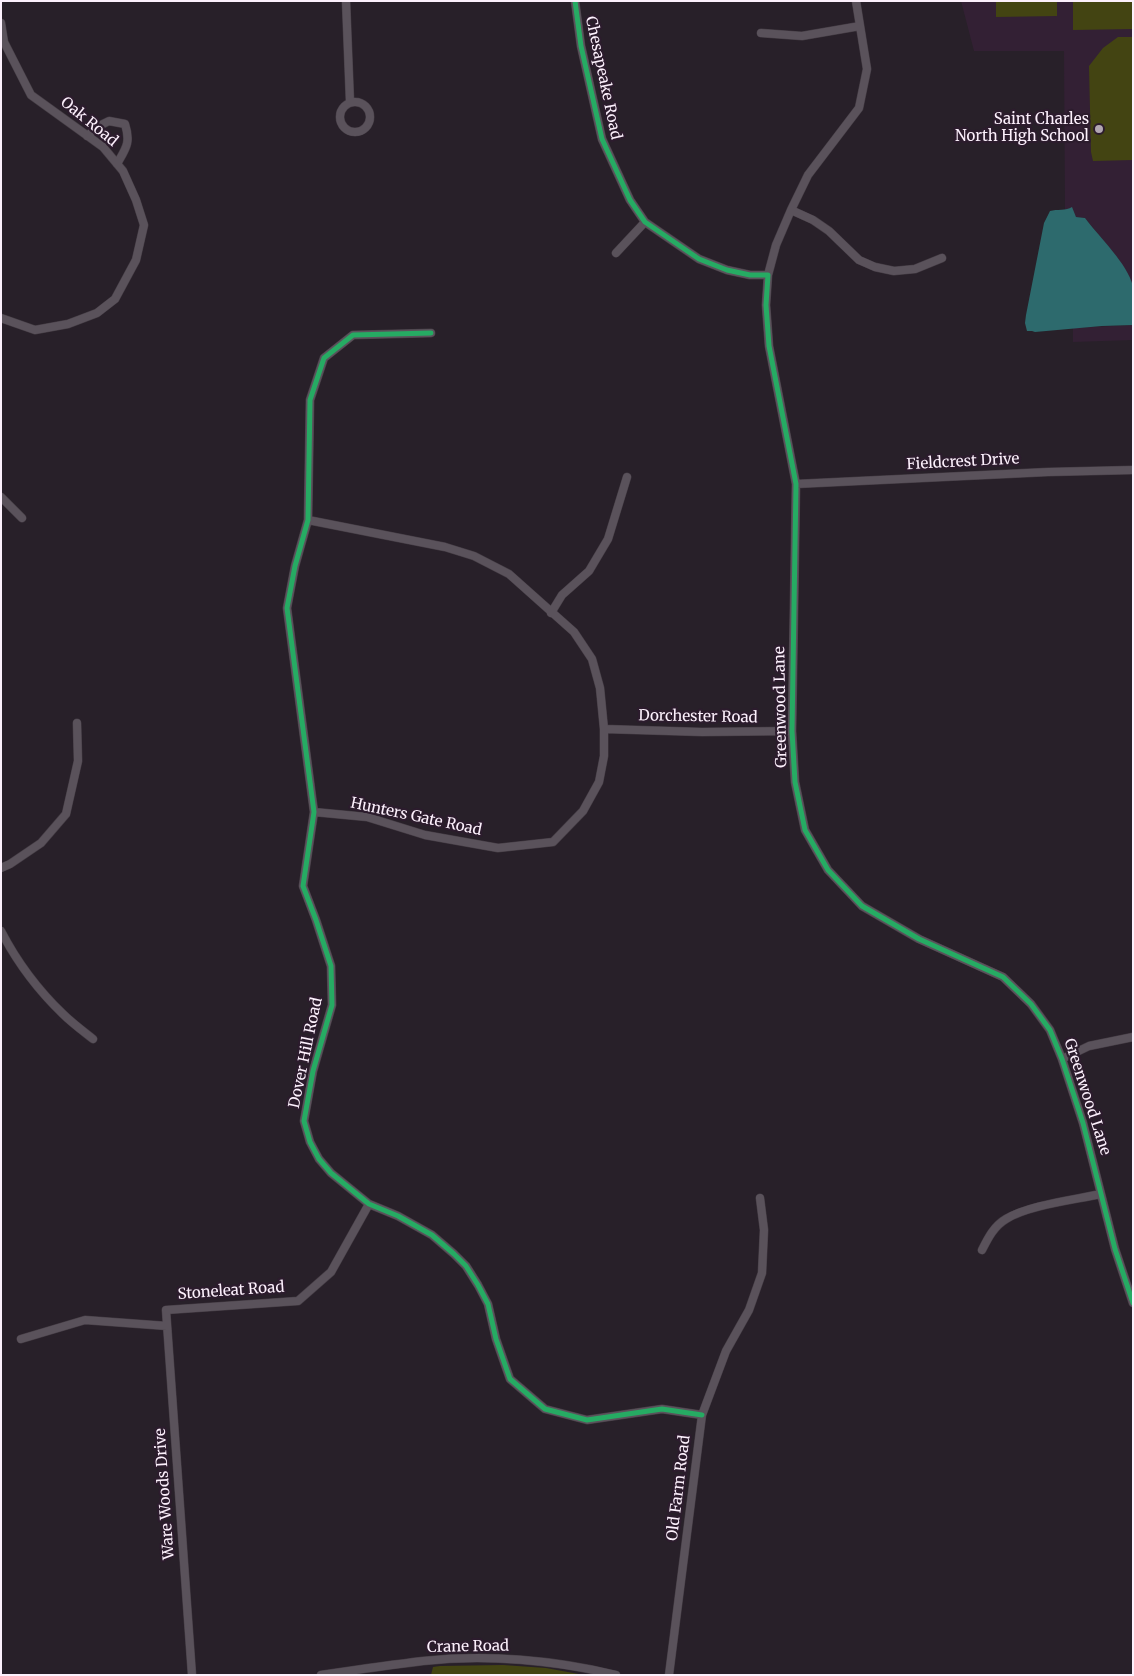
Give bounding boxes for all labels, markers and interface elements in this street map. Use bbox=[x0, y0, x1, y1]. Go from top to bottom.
street label: Chesapeake Road bbox=[581, 15, 625, 141]
street label: Oak Road bbox=[57, 93, 121, 151]
place label: Saint Charles North High School bbox=[955, 111, 1089, 146]
marker: Saint Charles North High School bbox=[1093, 123, 1105, 135]
street label: Fieldcrest Drive bbox=[906, 450, 1020, 474]
street label: Greenwood Lane bbox=[771, 646, 791, 768]
street label: Dorchester Road bbox=[638, 707, 758, 727]
street label: Hunters Gate Road bbox=[349, 794, 483, 840]
street label: Dover Hill Road bbox=[285, 996, 327, 1110]
street label: Greenwood Lane bbox=[1060, 1036, 1114, 1158]
street label: Stoneleat Road bbox=[177, 1278, 285, 1304]
street label: Ware Woods Drive bbox=[151, 1428, 179, 1560]
street label: Old Farm Road bbox=[664, 1434, 694, 1542]
street label: Crane Road bbox=[427, 1637, 509, 1657]

